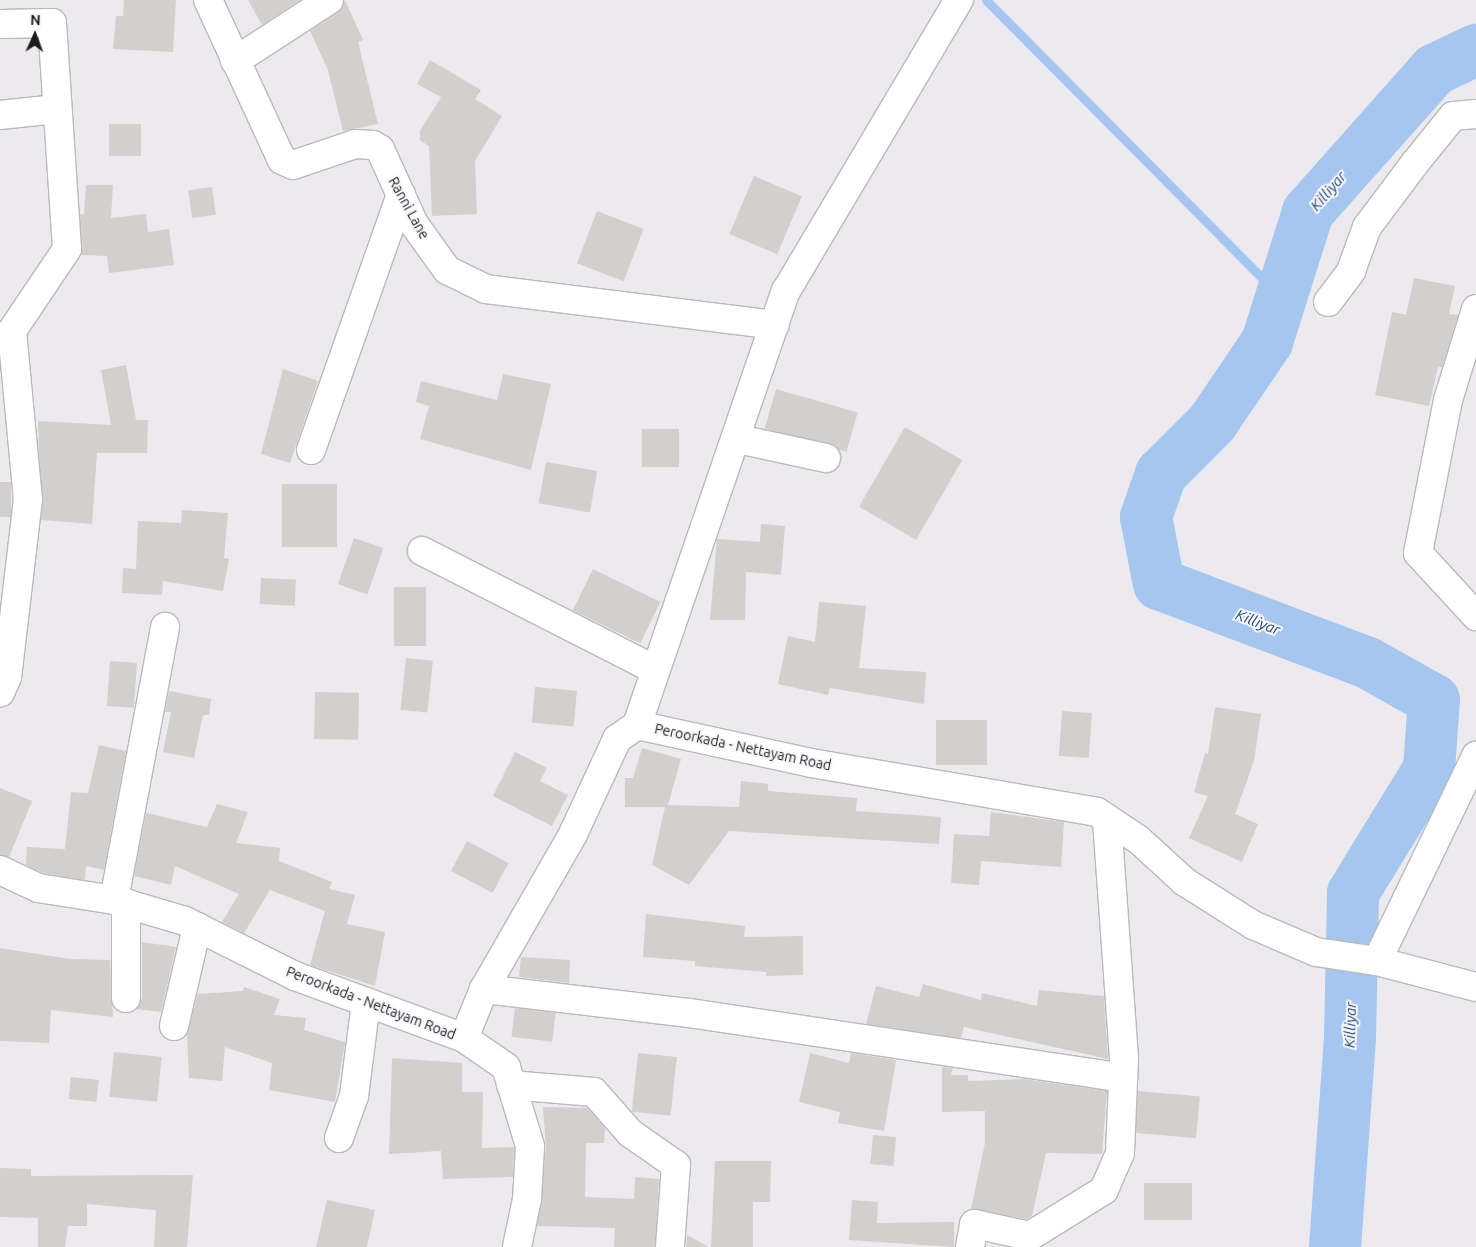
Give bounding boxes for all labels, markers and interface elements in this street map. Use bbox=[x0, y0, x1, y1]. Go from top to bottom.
north arrow bbox=[10, 10, 60, 60]
text: N bbox=[30, 12, 41, 28]
water label: Killiyar bbox=[1306, 168, 1350, 214]
street label: Ranni Lane bbox=[385, 174, 433, 242]
water label: Killiyar bbox=[1233, 605, 1283, 639]
street label: Peroorkada - Nettayam Road bbox=[653, 720, 833, 774]
street label: Peroorkada - Nettayam Road bbox=[284, 963, 458, 1043]
water label: Killiyar bbox=[1340, 1002, 1360, 1048]

